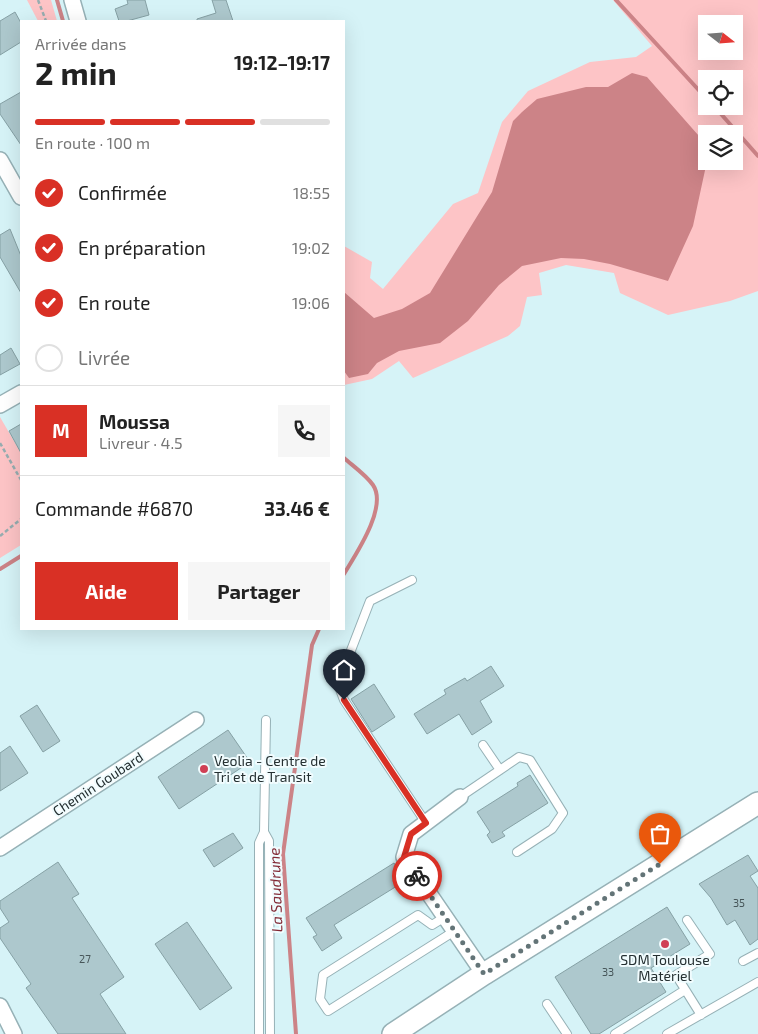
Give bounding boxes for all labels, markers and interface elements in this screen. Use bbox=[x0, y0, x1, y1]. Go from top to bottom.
north arrow bbox=[698, 15, 742, 60]
map controls bbox=[698, 15, 743, 170]
text: Arrivée dans bbox=[35, 34, 126, 53]
text: 19:12–19:17 bbox=[234, 51, 330, 74]
text: 2 min bbox=[35, 53, 117, 91]
button: locate bbox=[698, 70, 743, 115]
button: layers bbox=[698, 125, 743, 170]
text: En route · 100 m bbox=[35, 133, 150, 152]
icon: check bbox=[35, 179, 63, 207]
text: Confirmée bbox=[78, 181, 167, 204]
text: 18:55 bbox=[293, 183, 330, 202]
icon: check bbox=[35, 234, 63, 262]
text: En préparation bbox=[78, 236, 206, 259]
text: 19:02 bbox=[292, 238, 330, 257]
icon: check bbox=[35, 289, 63, 317]
text: En route bbox=[78, 291, 150, 314]
text: 19:06 bbox=[292, 293, 330, 312]
text: Livrée bbox=[78, 346, 130, 369]
button: phone bbox=[278, 405, 330, 457]
text: Moussa bbox=[99, 410, 170, 433]
text: M bbox=[52, 419, 70, 442]
text: Livreur · 4.5 bbox=[99, 433, 183, 452]
text: Commande #6870 bbox=[35, 497, 193, 520]
text: 33.46 € bbox=[264, 497, 330, 520]
button: Aide bbox=[35, 562, 178, 620]
button: Partager bbox=[188, 562, 330, 620]
pin bbox=[323, 649, 365, 700]
icon: home bbox=[330, 656, 358, 684]
street label: Chemin Goubard bbox=[49, 748, 146, 819]
place label: Veolia - Centre de Tri et de Transit bbox=[214, 752, 326, 785]
marker: Veolia - Centre de Tri et de Transit bbox=[198, 763, 210, 775]
pin bbox=[639, 813, 681, 864]
icon: bag bbox=[646, 820, 674, 848]
water label: La Saudrune bbox=[265, 847, 285, 933]
courier bbox=[392, 851, 442, 901]
icon: bike bbox=[403, 862, 431, 890]
house number: 35 bbox=[733, 896, 745, 909]
marker: SDM Toulouse Matériel bbox=[659, 938, 671, 950]
place label: SDM Toulouse Matériel bbox=[620, 951, 710, 984]
house number: 27 bbox=[79, 952, 91, 965]
house number: 33 bbox=[602, 965, 614, 978]

